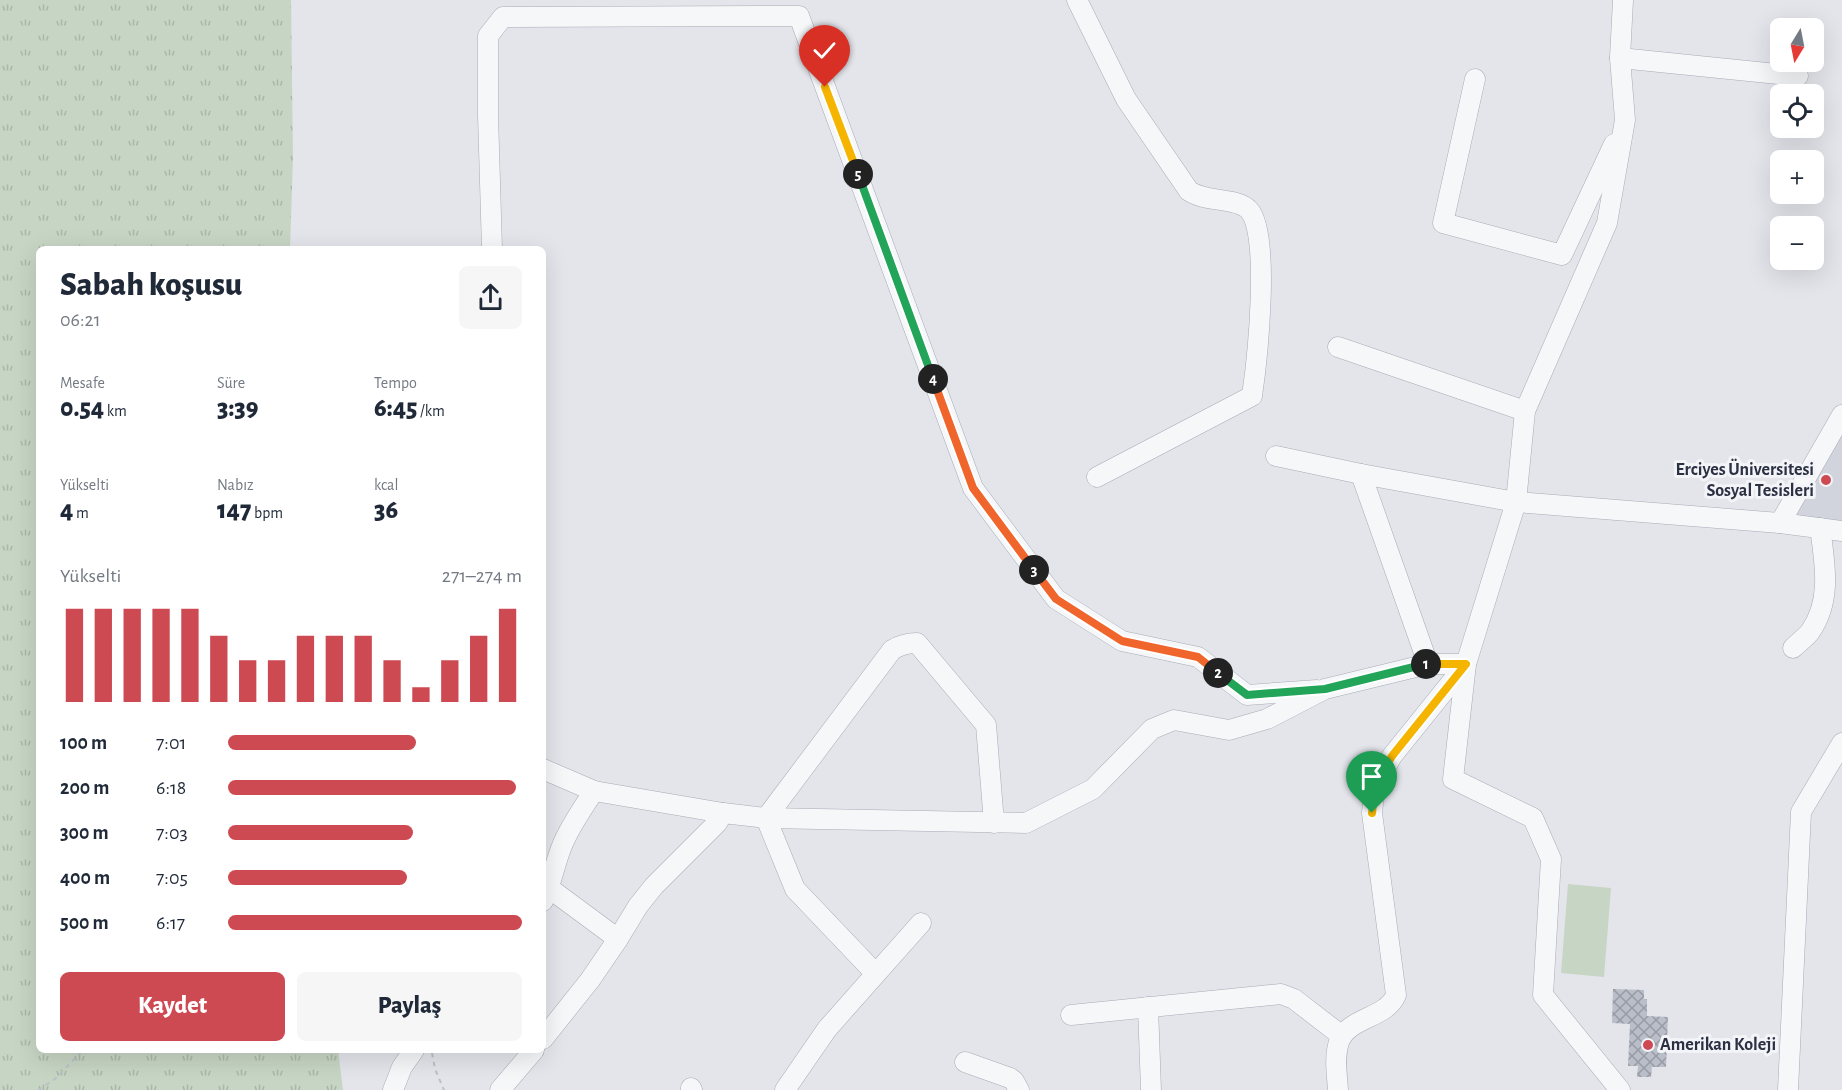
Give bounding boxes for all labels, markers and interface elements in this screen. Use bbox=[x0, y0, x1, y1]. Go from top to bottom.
north arrow bbox=[1770, 18, 1824, 72]
map controls bbox=[1770, 18, 1824, 270]
pin bbox=[799, 25, 850, 87]
icon: check bbox=[808, 34, 841, 67]
button: locate bbox=[1770, 84, 1824, 138]
button: + bbox=[1770, 150, 1824, 204]
pin: 5 bbox=[843, 159, 873, 189]
text: 5 bbox=[855, 166, 861, 182]
button: − bbox=[1770, 216, 1824, 270]
button: share bbox=[459, 266, 522, 329]
text: Sabah koşusu bbox=[60, 269, 242, 302]
text: 06:21 bbox=[60, 310, 101, 330]
pin: 4 bbox=[918, 364, 948, 394]
text: 4 bbox=[929, 371, 937, 387]
text: Mesafe bbox=[60, 375, 105, 391]
text: Süre bbox=[217, 375, 245, 391]
text: Tempo bbox=[374, 375, 417, 391]
text: 0.54 bbox=[60, 395, 104, 421]
text: 3:39 bbox=[217, 395, 259, 421]
text: 6:45 bbox=[374, 395, 417, 421]
text: km bbox=[104, 403, 127, 419]
text: /km bbox=[417, 403, 445, 419]
place label: Erciyes Üniversitesi Sosyal Tesisleri bbox=[1676, 458, 1814, 500]
marker: Erciyes Üniversitesi Sosyal Tesisleri bbox=[1819, 473, 1833, 487]
text: Yükselti bbox=[60, 477, 109, 493]
text: Nabız bbox=[217, 477, 254, 493]
text: kcal bbox=[374, 477, 398, 493]
text: 4 bbox=[60, 497, 73, 523]
text: 147 bbox=[217, 497, 251, 523]
text: 36 bbox=[374, 497, 398, 523]
text: m bbox=[73, 505, 89, 521]
text: bpm bbox=[251, 505, 283, 521]
pin: 3 bbox=[1019, 555, 1049, 585]
text: 3 bbox=[1031, 562, 1037, 578]
text: Yükselti bbox=[60, 566, 121, 586]
text: 271–274 m bbox=[442, 566, 522, 586]
pin: 1 bbox=[1411, 649, 1441, 679]
text: 1 bbox=[1423, 656, 1429, 672]
pin: 2 bbox=[1203, 658, 1233, 688]
text: 2 bbox=[1214, 665, 1222, 681]
text: 100 m bbox=[60, 733, 107, 753]
text: 7:01 bbox=[156, 733, 186, 753]
pin bbox=[1346, 751, 1397, 813]
icon: arrive bbox=[1355, 760, 1388, 793]
text: 200 m bbox=[60, 778, 109, 798]
text: 6:18 bbox=[156, 778, 186, 798]
text: 300 m bbox=[60, 823, 109, 843]
text: 7:03 bbox=[156, 823, 188, 843]
text: 400 m bbox=[60, 868, 110, 888]
text: 7:05 bbox=[156, 868, 188, 888]
text: 500 m bbox=[60, 913, 109, 933]
text: 6:17 bbox=[156, 913, 185, 933]
button: Kaydet bbox=[60, 972, 285, 1041]
button: Paylaş bbox=[297, 972, 522, 1041]
place label: Amerikan Koleji bbox=[1660, 1036, 1776, 1054]
marker: Amerikan Koleji bbox=[1641, 1038, 1655, 1052]

